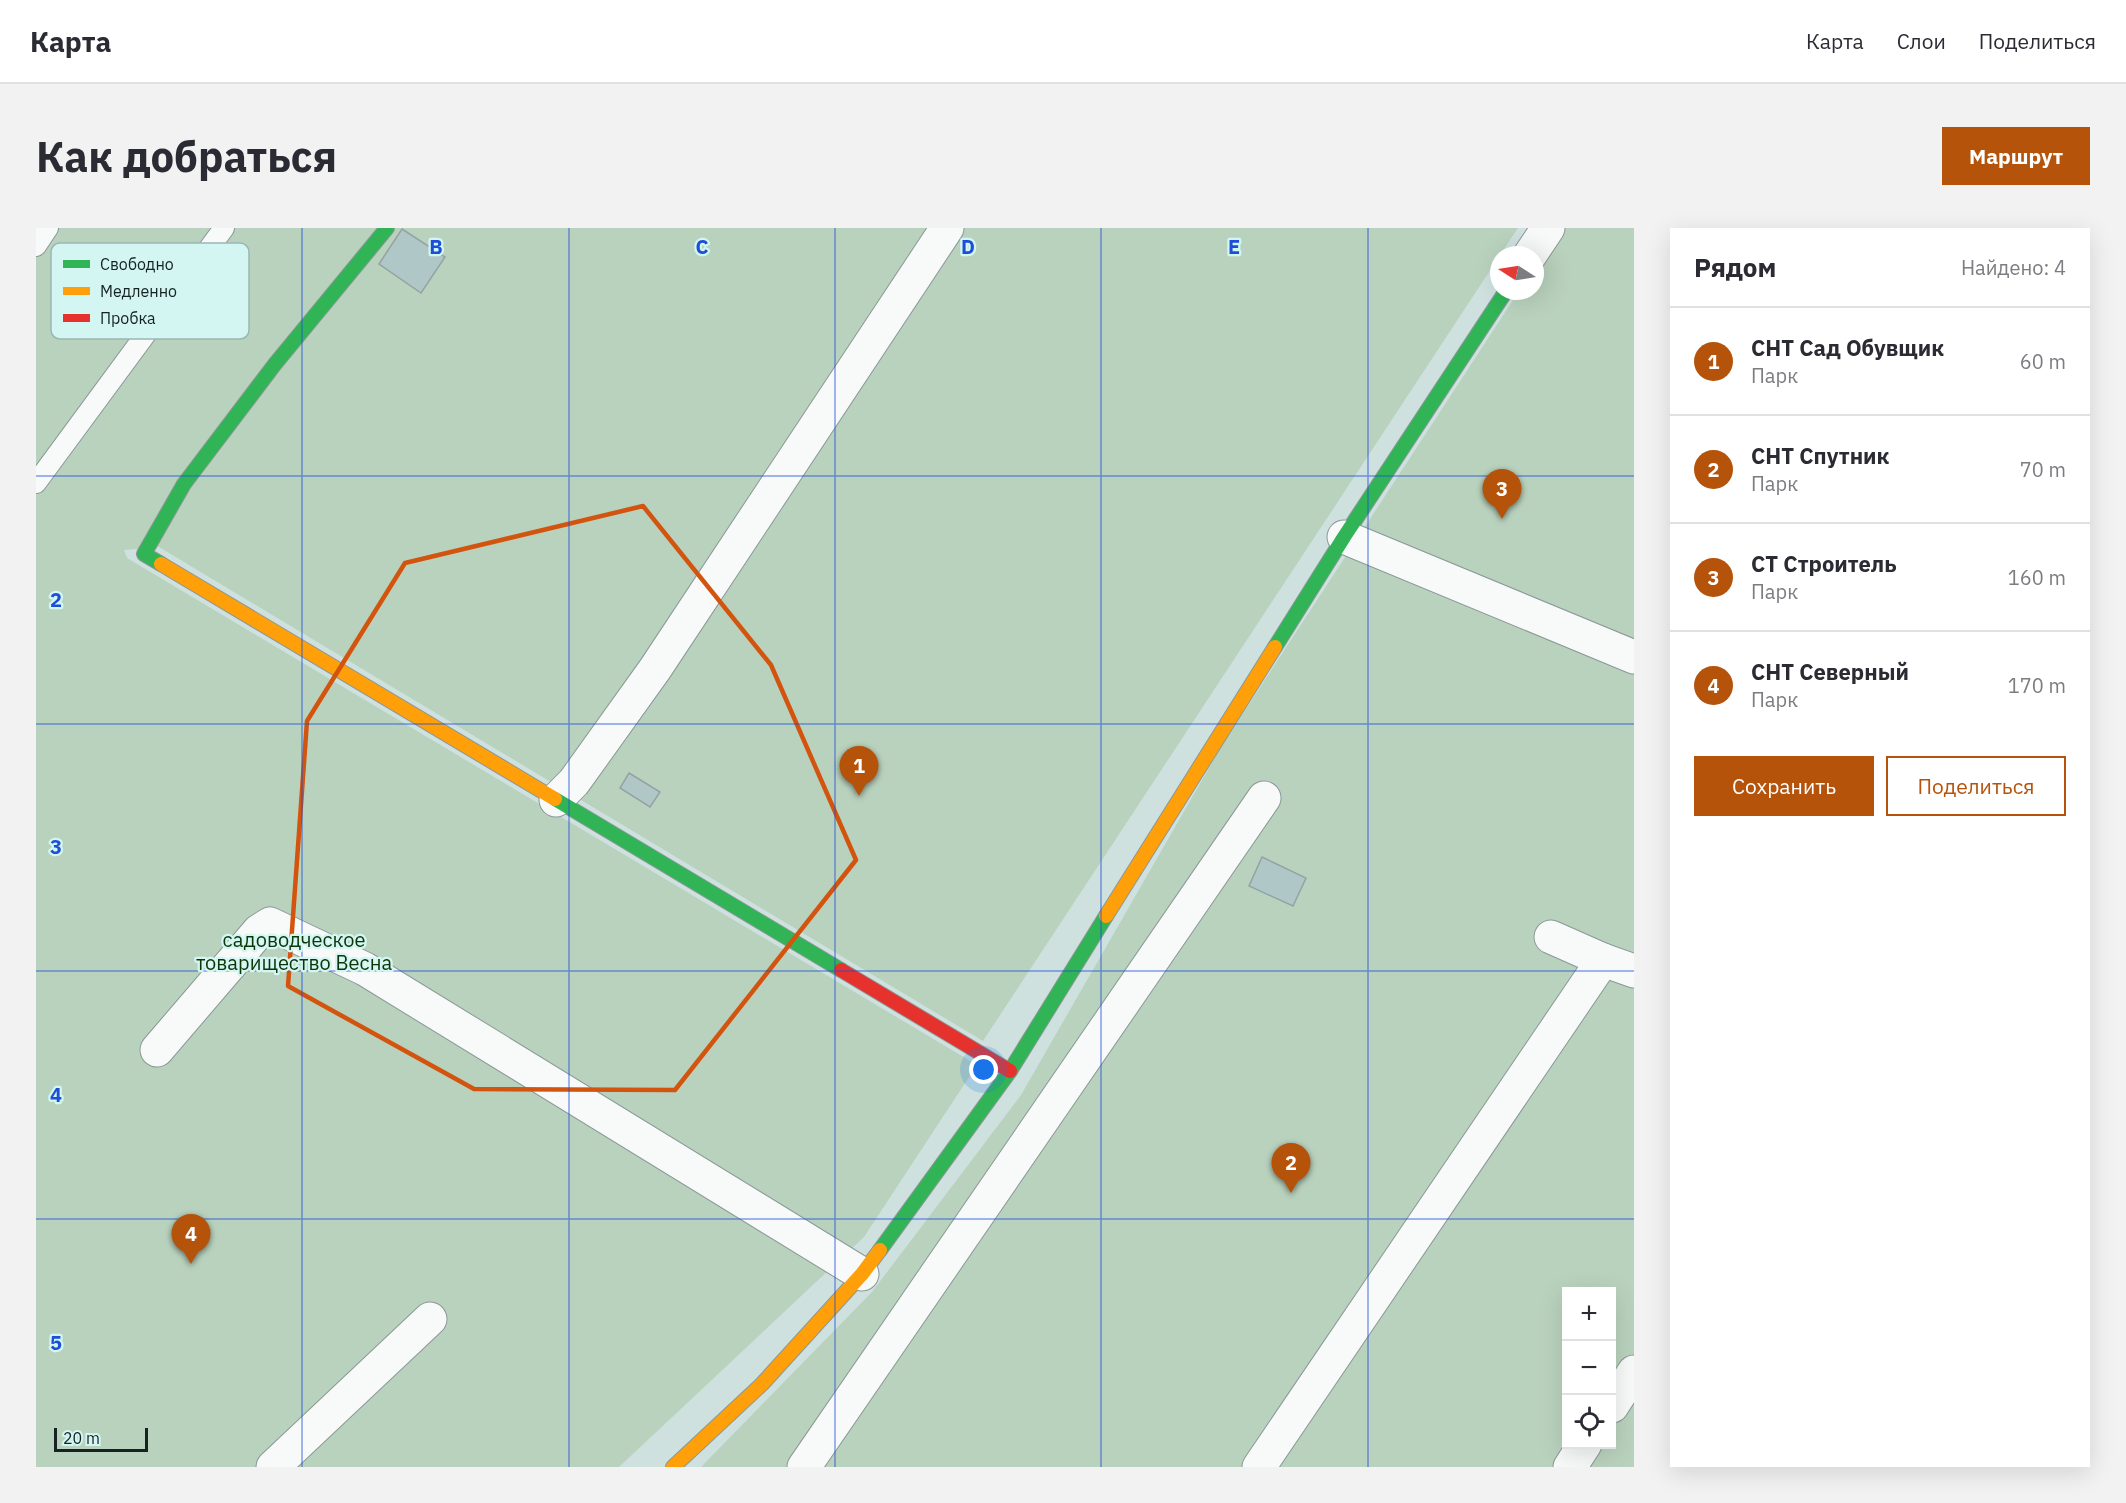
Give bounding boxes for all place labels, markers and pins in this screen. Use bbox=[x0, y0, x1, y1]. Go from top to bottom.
pin: 3 bbox=[1482, 470, 1522, 519]
pin: 1 bbox=[840, 746, 878, 796]
pin: 2 bbox=[1272, 1144, 1310, 1193]
pin: 4 bbox=[172, 1214, 210, 1264]

